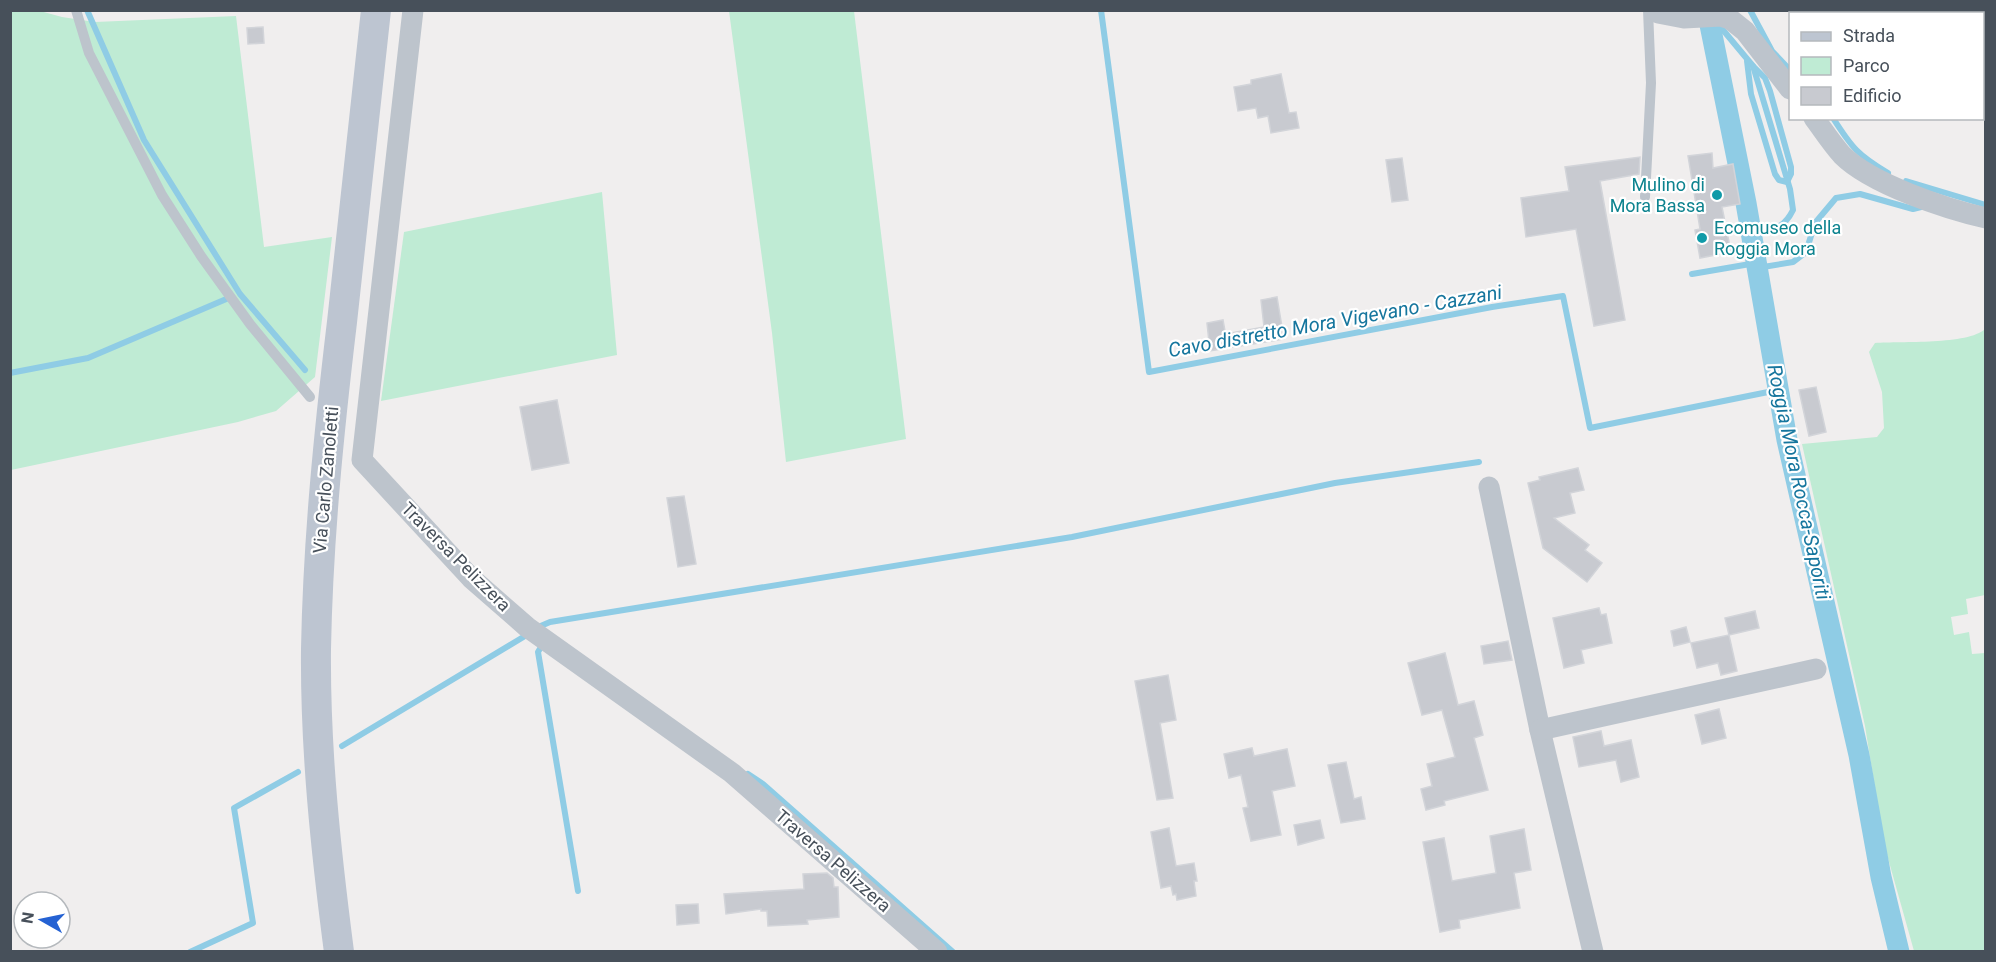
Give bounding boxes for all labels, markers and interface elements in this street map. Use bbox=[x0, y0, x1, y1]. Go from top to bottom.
legend bbox=[1789, 12, 1984, 120]
text: Strada bbox=[1843, 25, 1895, 46]
text: Parco bbox=[1843, 55, 1890, 76]
text: Edificio bbox=[1843, 85, 1902, 106]
place label: Mulino di Mora Bassa bbox=[1610, 174, 1705, 216]
marker: Mulino di Mora Bassa bbox=[1710, 188, 1724, 202]
place label: Ecomuseo della Roggia Mora bbox=[1714, 217, 1841, 259]
marker: Ecomuseo della Roggia Mora bbox=[1695, 231, 1709, 245]
water label: Cavo distretto Mora Vigevano - Cazzani bbox=[1166, 280, 1504, 362]
water label: Roggia Mora Rocca-Saporiti bbox=[1762, 362, 1836, 602]
street label: Via Carlo Zanoletti bbox=[309, 405, 342, 554]
street label: Traversa Pelizzera bbox=[397, 498, 515, 616]
street label: Traversa Pelizzera bbox=[771, 805, 895, 916]
north arrow bbox=[12, 890, 72, 950]
text: N bbox=[17, 911, 38, 925]

